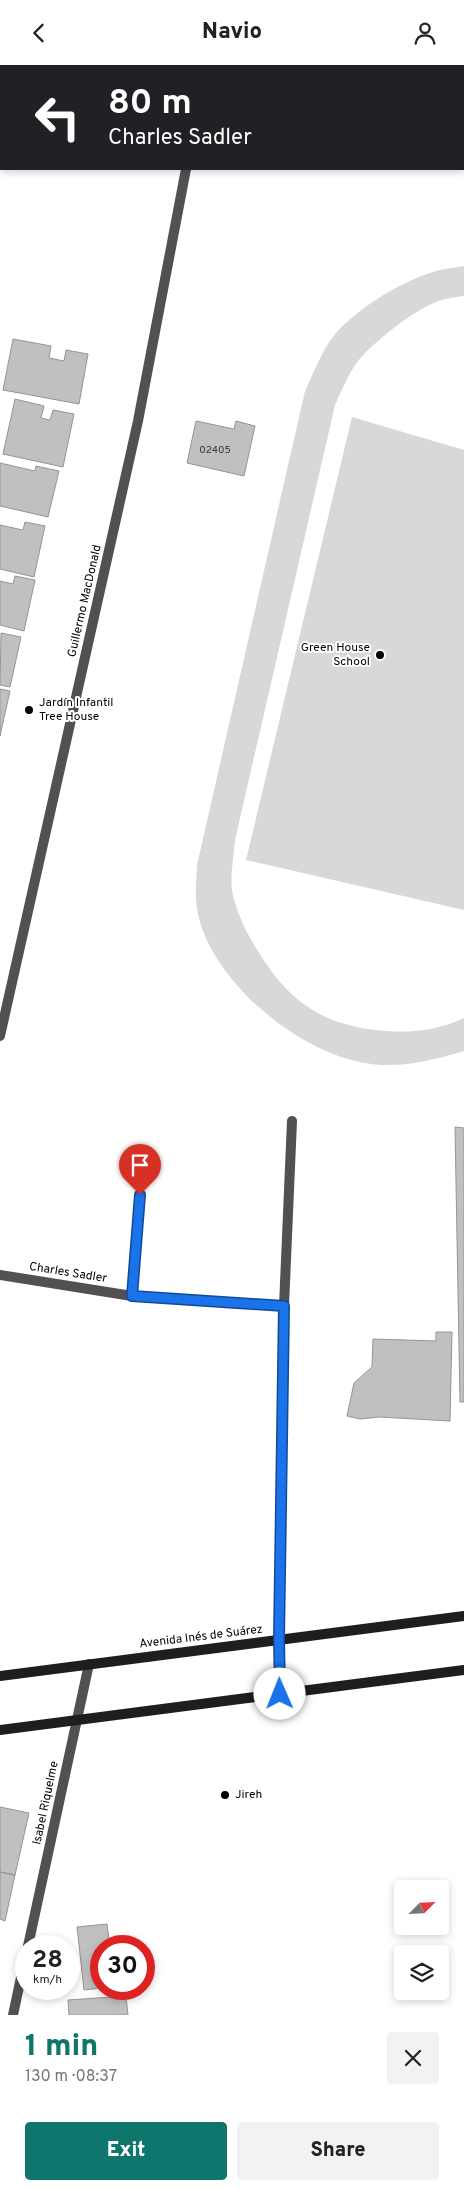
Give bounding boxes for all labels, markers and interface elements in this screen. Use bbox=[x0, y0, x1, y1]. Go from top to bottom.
icon: back bbox=[25, 19, 53, 47]
text: Navio bbox=[202, 19, 262, 46]
icon: person bbox=[411, 19, 439, 47]
text: 80 m bbox=[108, 82, 192, 126]
icon: left bbox=[25, 85, 90, 150]
text: Charles Sadler bbox=[108, 125, 252, 152]
house number: 02405 bbox=[199, 444, 231, 457]
street label: Guillermo MacDonald bbox=[64, 543, 106, 659]
place label: Green House School bbox=[301, 640, 370, 670]
marker: Green House School bbox=[374, 649, 386, 661]
place label: Jardín Infantil Tree House bbox=[39, 695, 113, 725]
marker: Jardín Infantil Tree House bbox=[23, 704, 35, 716]
pin bbox=[119, 1144, 161, 1195]
icon: arrive bbox=[126, 1151, 154, 1179]
street label: Charles Sadler bbox=[28, 1259, 108, 1287]
street label: Avenida Inés de Suárez bbox=[138, 1621, 264, 1653]
position arrow bbox=[253, 1667, 305, 1719]
street label: Isabel Riquelme bbox=[29, 1760, 63, 1846]
place label: Jireh bbox=[235, 1787, 262, 1803]
marker: Jireh bbox=[219, 1789, 231, 1801]
north arrow bbox=[394, 1880, 449, 1935]
map controls bbox=[394, 1880, 449, 2000]
speed limit sign: 30 bbox=[90, 1935, 155, 2000]
text: 28 bbox=[32, 1945, 63, 1977]
button: layers bbox=[394, 1945, 449, 2000]
text: km/h bbox=[33, 1972, 62, 1988]
text: 1 min bbox=[25, 2029, 98, 2066]
button: close bbox=[387, 2032, 439, 2084]
text: 130 m · 08:37 bbox=[25, 2067, 117, 2087]
button: Exit bbox=[25, 2122, 227, 2180]
button: Share bbox=[237, 2122, 439, 2180]

